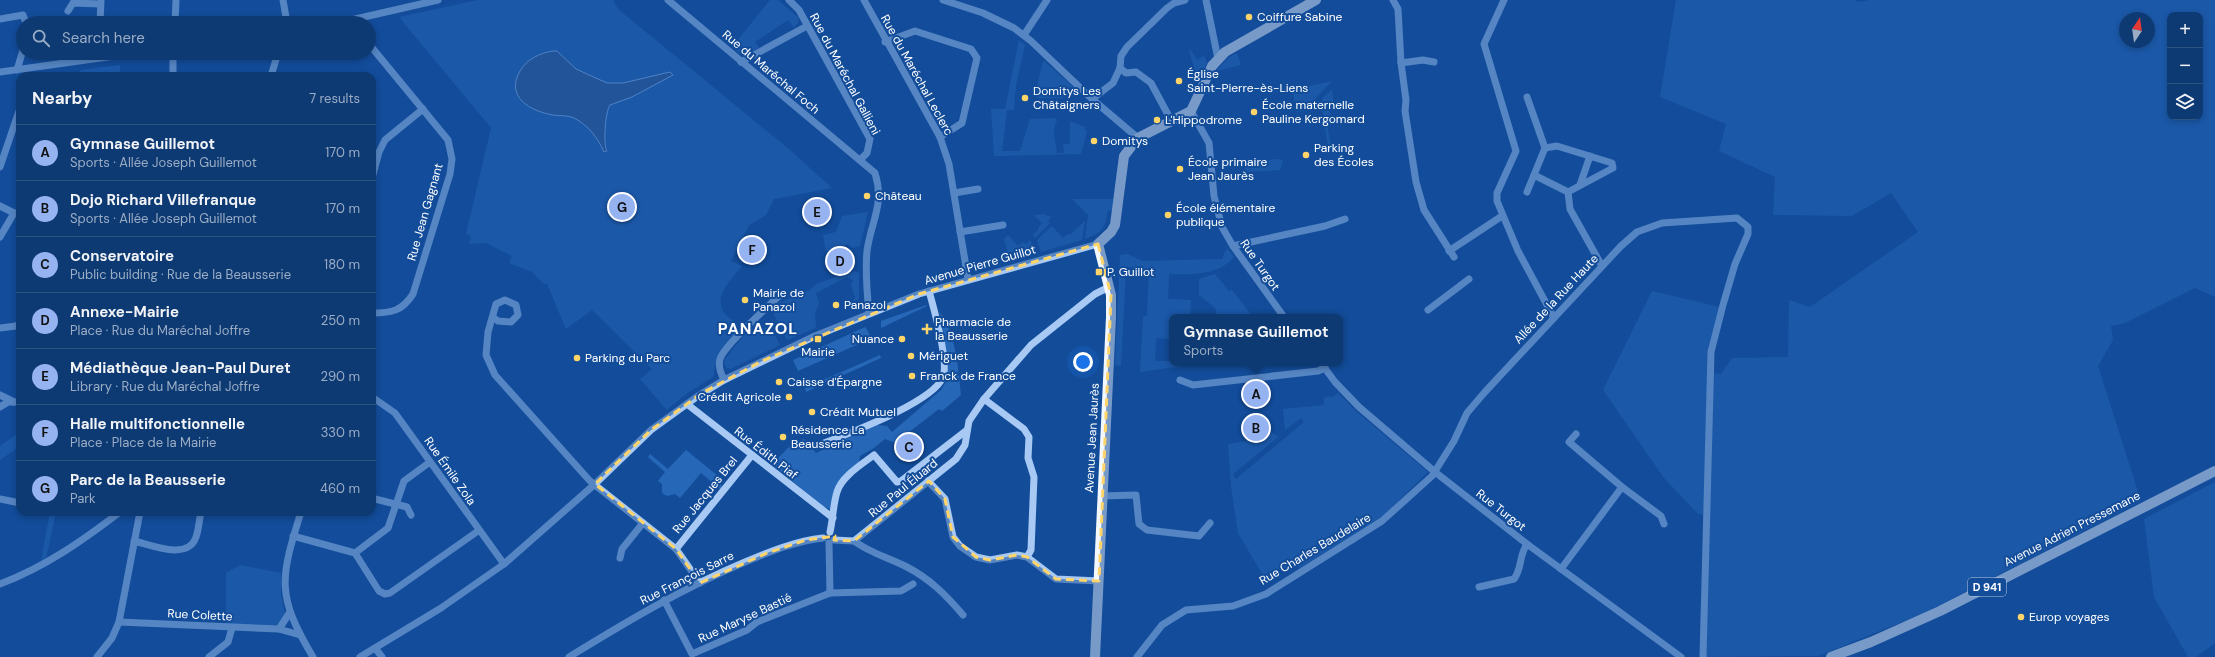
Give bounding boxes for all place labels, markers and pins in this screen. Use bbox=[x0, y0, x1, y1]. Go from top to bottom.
place label: Coiffure Sabine bbox=[1257, 9, 1343, 25]
marker: Coiffure Sabine bbox=[1244, 12, 1254, 22]
place label: Église Saint-Pierre-ès-Liens bbox=[1187, 66, 1308, 96]
marker: Église Saint-Pierre-ès-Liens bbox=[1174, 76, 1184, 86]
place label: Domitys Les Châtaigners bbox=[1033, 83, 1101, 113]
marker: Domitys Les Châtaigners bbox=[1020, 93, 1030, 103]
place label: École maternelle Pauline Kergomard bbox=[1262, 97, 1365, 127]
marker: École maternelle Pauline Kergomard bbox=[1249, 107, 1259, 117]
place label: L'Hippodrome bbox=[1165, 112, 1242, 128]
marker: L'Hippodrome bbox=[1152, 115, 1162, 125]
place label: Domitys bbox=[1102, 133, 1148, 149]
marker: Domitys bbox=[1089, 136, 1099, 146]
place label: Parking des Écoles bbox=[1314, 140, 1374, 170]
marker: Parking des Écoles bbox=[1301, 150, 1311, 160]
place label: École primaire Jean Jaurès bbox=[1188, 154, 1268, 184]
marker: École primaire Jean Jaurès bbox=[1175, 164, 1185, 174]
place label: Château bbox=[875, 188, 922, 204]
marker: Château bbox=[862, 191, 872, 201]
pin: G bbox=[609, 192, 635, 222]
pin: E bbox=[804, 197, 830, 227]
place label: École élémentaire publique bbox=[1176, 200, 1275, 230]
marker: École élémentaire publique bbox=[1163, 210, 1173, 220]
pin: F bbox=[739, 235, 765, 265]
pin: D bbox=[827, 246, 853, 276]
place label: P. Guillot bbox=[1107, 264, 1155, 280]
marker: P. Guillot bbox=[1094, 267, 1104, 277]
place label: Mairie de Panazol bbox=[753, 285, 804, 315]
marker: Mairie de Panazol bbox=[740, 295, 750, 305]
place label: Panazol bbox=[844, 297, 886, 313]
marker: Panazol bbox=[831, 300, 841, 310]
place label: Pharmacie de la Beausserie bbox=[935, 314, 1011, 344]
marker: Pharmacie de la Beausserie bbox=[922, 324, 932, 334]
place label: Nuance bbox=[852, 331, 894, 347]
marker: Mairie bbox=[813, 334, 823, 344]
marker: Nuance bbox=[897, 334, 907, 344]
place label: Mairie bbox=[801, 344, 835, 360]
place label: Mériguet bbox=[919, 348, 968, 364]
place label: Parking du Parc bbox=[585, 350, 670, 366]
marker: Mériguet bbox=[906, 351, 916, 361]
marker: Parking du Parc bbox=[572, 353, 582, 363]
place label: Franck de France bbox=[920, 368, 1016, 384]
marker: Franck de France bbox=[907, 371, 917, 381]
place label: Caisse d'Épargne bbox=[787, 374, 882, 390]
marker: Caisse d'Épargne bbox=[774, 377, 784, 387]
pin: A bbox=[1243, 379, 1269, 409]
place label: Crédit Agricole bbox=[698, 389, 781, 405]
marker: Crédit Agricole bbox=[784, 392, 794, 402]
place label: Crédit Mutuel bbox=[820, 404, 896, 420]
marker: Crédit Mutuel bbox=[807, 407, 817, 417]
pin: B bbox=[1243, 413, 1269, 443]
place label: Résidence La Beausserie bbox=[791, 422, 864, 452]
marker: Résidence La Beausserie bbox=[778, 432, 788, 442]
pin: C bbox=[896, 432, 922, 462]
place label: Europ voyages bbox=[2029, 609, 2109, 625]
marker: Europ voyages bbox=[2016, 612, 2026, 622]

